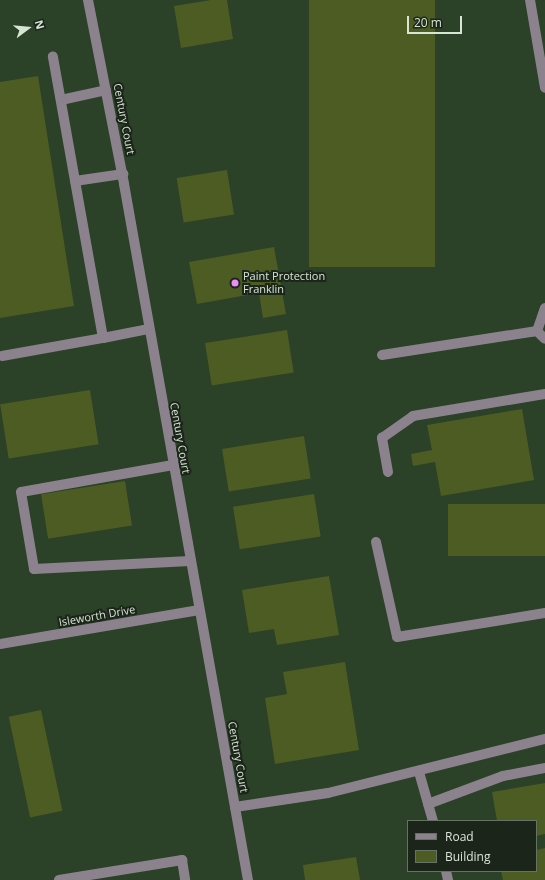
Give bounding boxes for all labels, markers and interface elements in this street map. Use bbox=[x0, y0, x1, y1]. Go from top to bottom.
north arrow bbox=[8, 8, 48, 48]
scale bar bbox=[409, 8, 464, 34]
text: 20 m bbox=[414, 14, 442, 31]
text: N bbox=[32, 18, 48, 31]
street label: Century Court bbox=[111, 82, 137, 156]
place label: Paint Protection Franklin bbox=[243, 270, 325, 296]
marker: Paint Protection Franklin bbox=[230, 278, 240, 288]
street label: Century Court bbox=[167, 401, 193, 475]
street label: Isleworth Drive bbox=[58, 603, 136, 629]
street label: Century Court bbox=[225, 720, 251, 794]
legend bbox=[407, 820, 537, 872]
text: Road bbox=[445, 828, 474, 845]
text: Building bbox=[445, 848, 490, 865]

